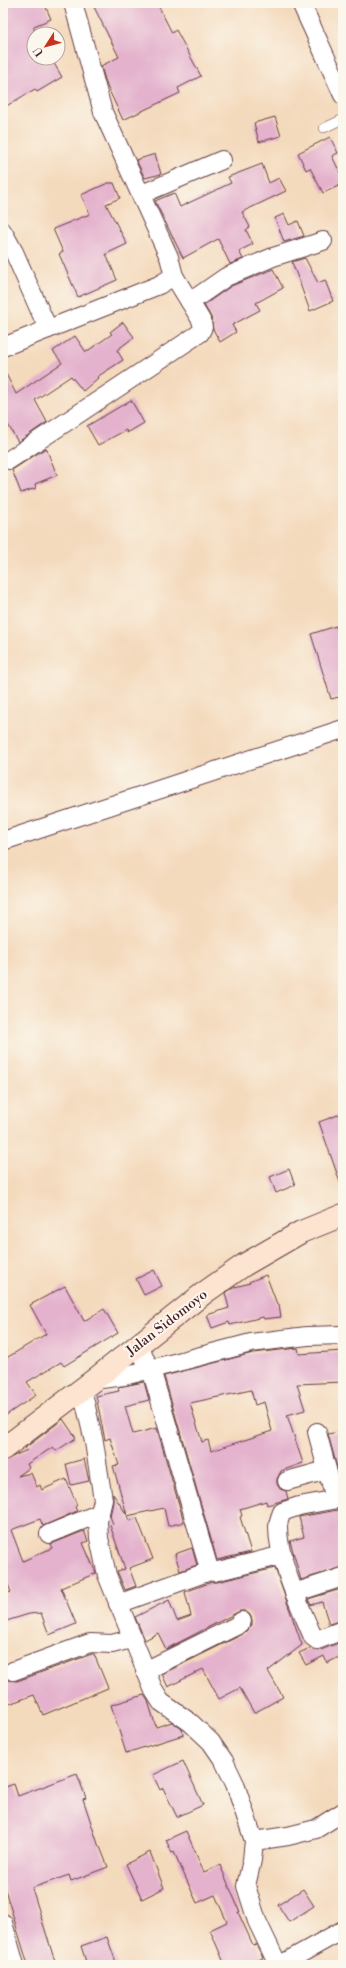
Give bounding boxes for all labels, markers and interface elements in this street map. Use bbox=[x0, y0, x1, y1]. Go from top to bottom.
north arrow bbox=[26, 26, 66, 66]
text: U bbox=[30, 43, 47, 59]
street label: Jalan Sidomoyo bbox=[122, 1286, 211, 1361]

